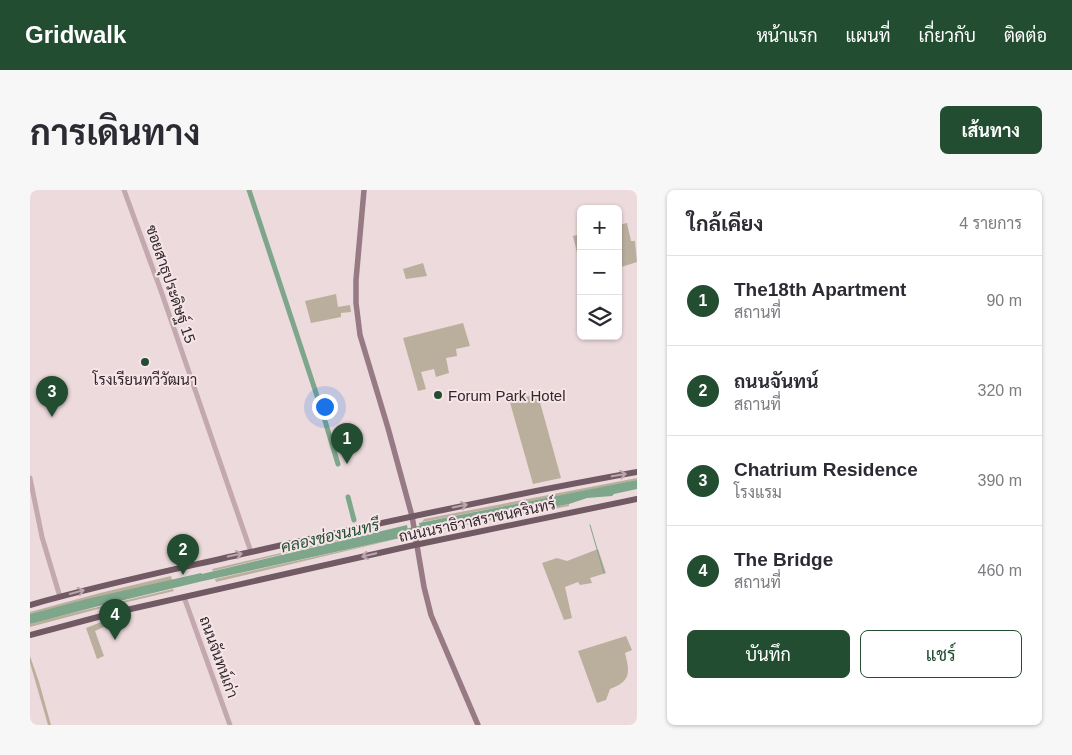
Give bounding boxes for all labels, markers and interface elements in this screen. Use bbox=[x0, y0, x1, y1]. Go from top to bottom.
text: Gridwalk bbox=[25, 21, 126, 48]
text: หน้าแรก bbox=[756, 26, 818, 46]
text: แผนที่ bbox=[846, 26, 890, 46]
text: เกี่ยวกับ bbox=[918, 26, 976, 46]
text: ติดต่อ bbox=[1004, 26, 1047, 46]
button: เส้นทาง bbox=[940, 106, 1042, 154]
text: การเดินทาง bbox=[30, 113, 200, 152]
map controls bbox=[577, 205, 622, 340]
button: + bbox=[577, 205, 622, 250]
text: ใกล้เคียง bbox=[687, 212, 763, 235]
text: 4 รายการ bbox=[959, 215, 1022, 232]
street label: ซอยสาธุประดิษฐ์ 15 bbox=[140, 222, 200, 346]
button: − bbox=[577, 250, 622, 295]
text: The18th Apartment bbox=[734, 279, 906, 300]
text: 1 bbox=[699, 292, 707, 309]
text: 90 m bbox=[986, 292, 1022, 309]
button: layers bbox=[577, 295, 622, 340]
text: สถานที่ bbox=[734, 304, 781, 321]
marker: โรงเรียนทวีวัฒนา bbox=[139, 356, 151, 368]
place label: โรงเรียนทวีวัฒนา bbox=[92, 370, 197, 388]
text: ถนนจันทน์ bbox=[734, 371, 819, 392]
pin: 3 bbox=[36, 376, 68, 417]
text: 2 bbox=[699, 382, 707, 399]
text: 320 m bbox=[978, 382, 1022, 399]
place label: Forum Park Hotel bbox=[448, 387, 566, 404]
marker: Forum Park Hotel bbox=[432, 389, 444, 401]
your location bbox=[312, 394, 338, 420]
text: สถานที่ bbox=[734, 396, 781, 413]
pin: 1 bbox=[331, 423, 363, 464]
text: Chatrium Residence bbox=[734, 459, 918, 480]
one-way arrow bbox=[611, 469, 627, 479]
text: 3 bbox=[699, 472, 707, 489]
text: 390 m bbox=[978, 472, 1022, 489]
text: โรงแรม bbox=[734, 484, 782, 501]
street label: ถนนนราธิวาสราชนครินทร์ bbox=[397, 494, 557, 545]
one-way arrow bbox=[452, 501, 468, 511]
water label: คลองช่องนนทรี bbox=[278, 513, 382, 556]
pin: 2 bbox=[167, 534, 199, 575]
text: The Bridge bbox=[734, 549, 833, 570]
one-way arrow bbox=[227, 550, 243, 559]
one-way arrow bbox=[362, 551, 378, 560]
text: 4 bbox=[699, 562, 707, 579]
text: 460 m bbox=[978, 562, 1022, 579]
text: สถานที่ bbox=[734, 574, 781, 591]
one-way arrow bbox=[68, 587, 84, 596]
pin: 4 bbox=[99, 599, 131, 640]
street label: ถนนจันทน์เก่า bbox=[196, 613, 243, 700]
button: บันทึก bbox=[687, 630, 850, 678]
button: แชร์ bbox=[860, 630, 1022, 678]

